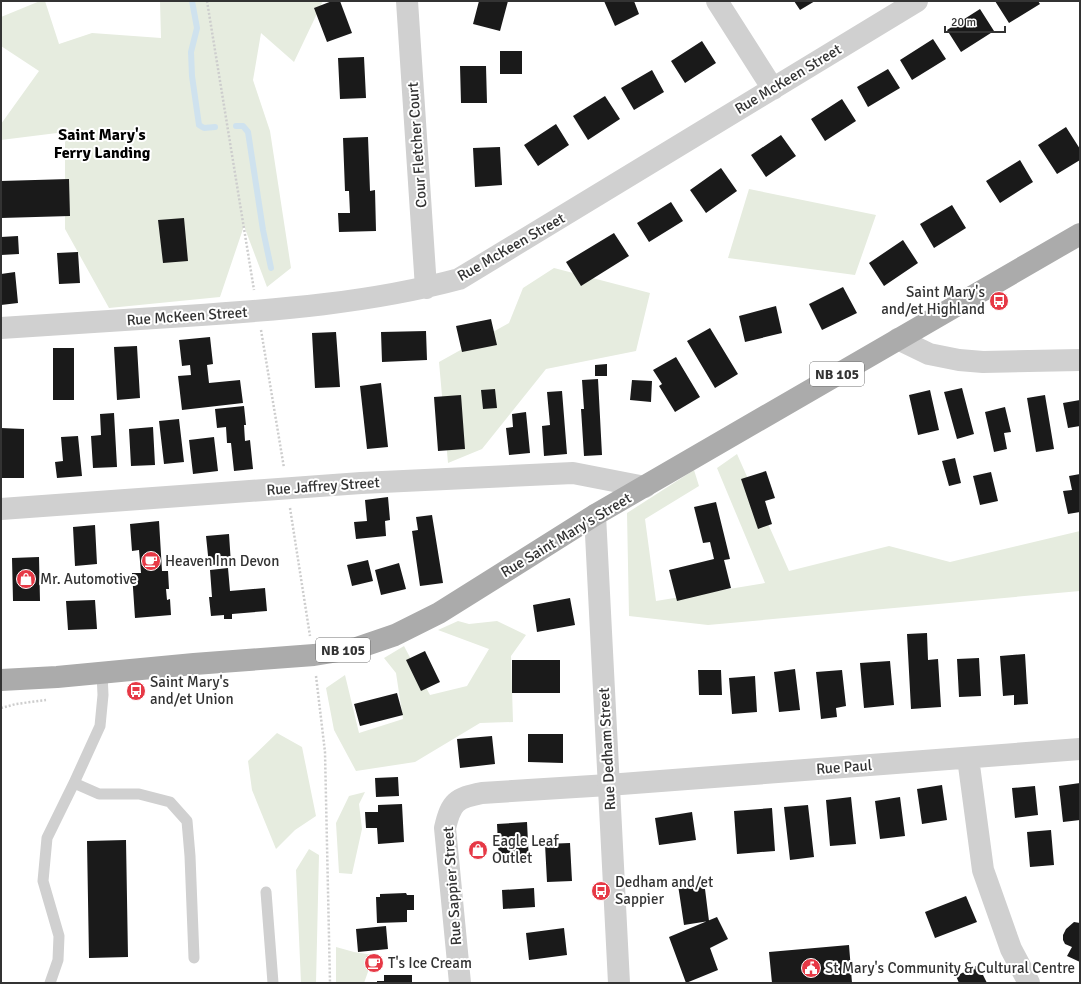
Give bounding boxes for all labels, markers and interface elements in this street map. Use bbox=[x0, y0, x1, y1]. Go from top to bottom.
scale bar bbox=[945, 8, 1005, 34]
text: 20 m bbox=[951, 15, 976, 30]
street label: Rue McKeen Street bbox=[731, 40, 845, 118]
street label: Cour Fletcher Court bbox=[404, 81, 430, 209]
district label: Saint Mary's Ferry Landing bbox=[54, 125, 151, 163]
street label: Rue McKeen Street bbox=[454, 209, 568, 285]
place label: Saint Mary's and/et Highland bbox=[881, 283, 985, 318]
bus stop icon: Saint Mary's and/et Highland bbox=[988, 290, 1010, 312]
street label: Rue McKeen Street bbox=[126, 303, 248, 329]
road number: NB 105 bbox=[810, 362, 864, 386]
street label: Rue Jaffrey Street bbox=[266, 473, 380, 499]
street label: Rue Saint Mary's Street bbox=[497, 489, 635, 581]
cafe icon: Heaven Inn Devon bbox=[140, 550, 162, 572]
place label: Heaven Inn Devon bbox=[165, 552, 279, 570]
shop icon: Mr. Automotive bbox=[15, 568, 37, 590]
place label: Mr. Automotive bbox=[40, 570, 137, 588]
road number: NB 105 bbox=[316, 638, 370, 662]
place label: Saint Mary's and/et Union bbox=[150, 673, 234, 708]
bus stop icon: Saint Mary's and/et Union bbox=[125, 680, 147, 702]
street label: Rue Dedham Street bbox=[595, 687, 619, 811]
street label: Rue Paul bbox=[815, 756, 873, 778]
street label: Rue Sappier Street bbox=[439, 826, 465, 946]
place label: Eagle Leaf Outlet bbox=[492, 832, 559, 867]
shop icon: Eagle Leaf Outlet bbox=[467, 839, 489, 861]
place label: Dedham and/et Sappier bbox=[615, 873, 713, 908]
bus stop icon: Dedham and/et Sappier bbox=[590, 880, 612, 902]
cafe icon: T's Ice Cream bbox=[363, 952, 385, 974]
place label: T's Ice Cream bbox=[388, 954, 472, 972]
public building icon: St Mary's Community & Cultural Centre bbox=[800, 957, 822, 979]
place label: St Mary's Community & Cultural Centre bbox=[825, 959, 1075, 977]

